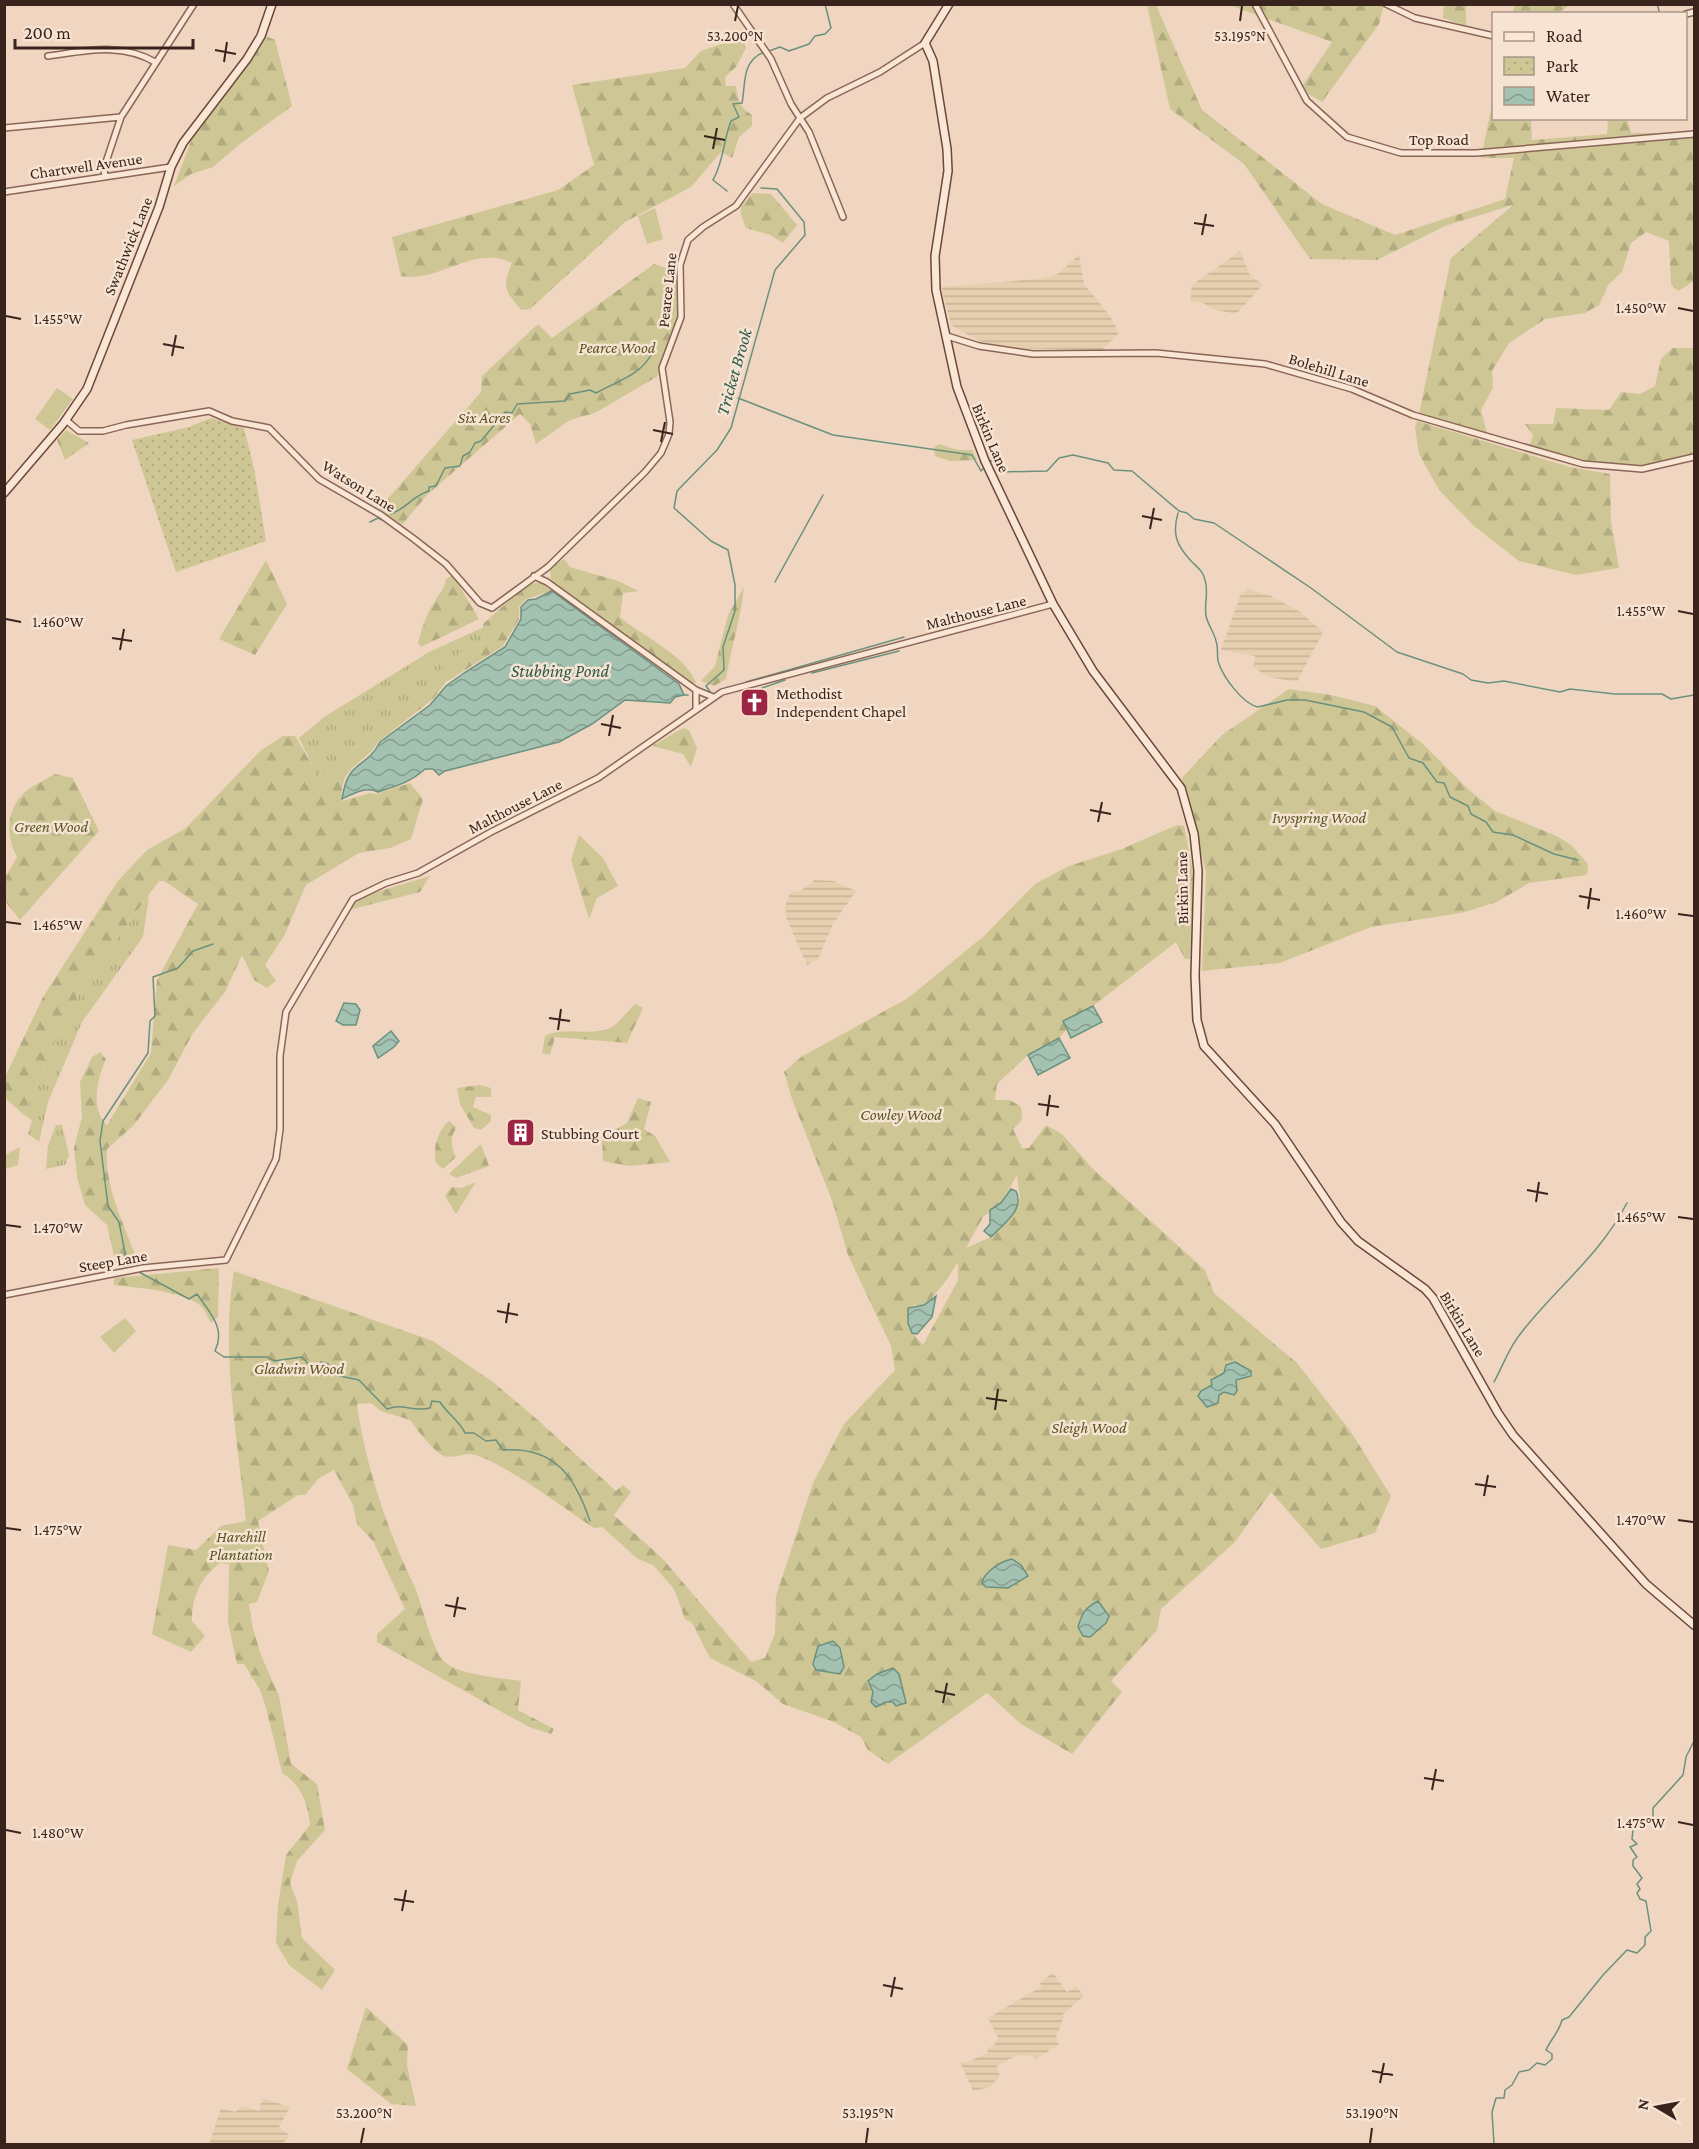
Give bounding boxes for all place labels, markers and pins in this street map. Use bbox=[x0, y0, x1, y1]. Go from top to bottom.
place label: Methodist Independent Chapel bbox=[776, 685, 906, 721]
church icon: Methodist Independent Chapel bbox=[739, 686, 771, 718]
building icon: Stubbing Court bbox=[504, 1117, 536, 1149]
place label: Stubbing Court bbox=[541, 1125, 640, 1143]

